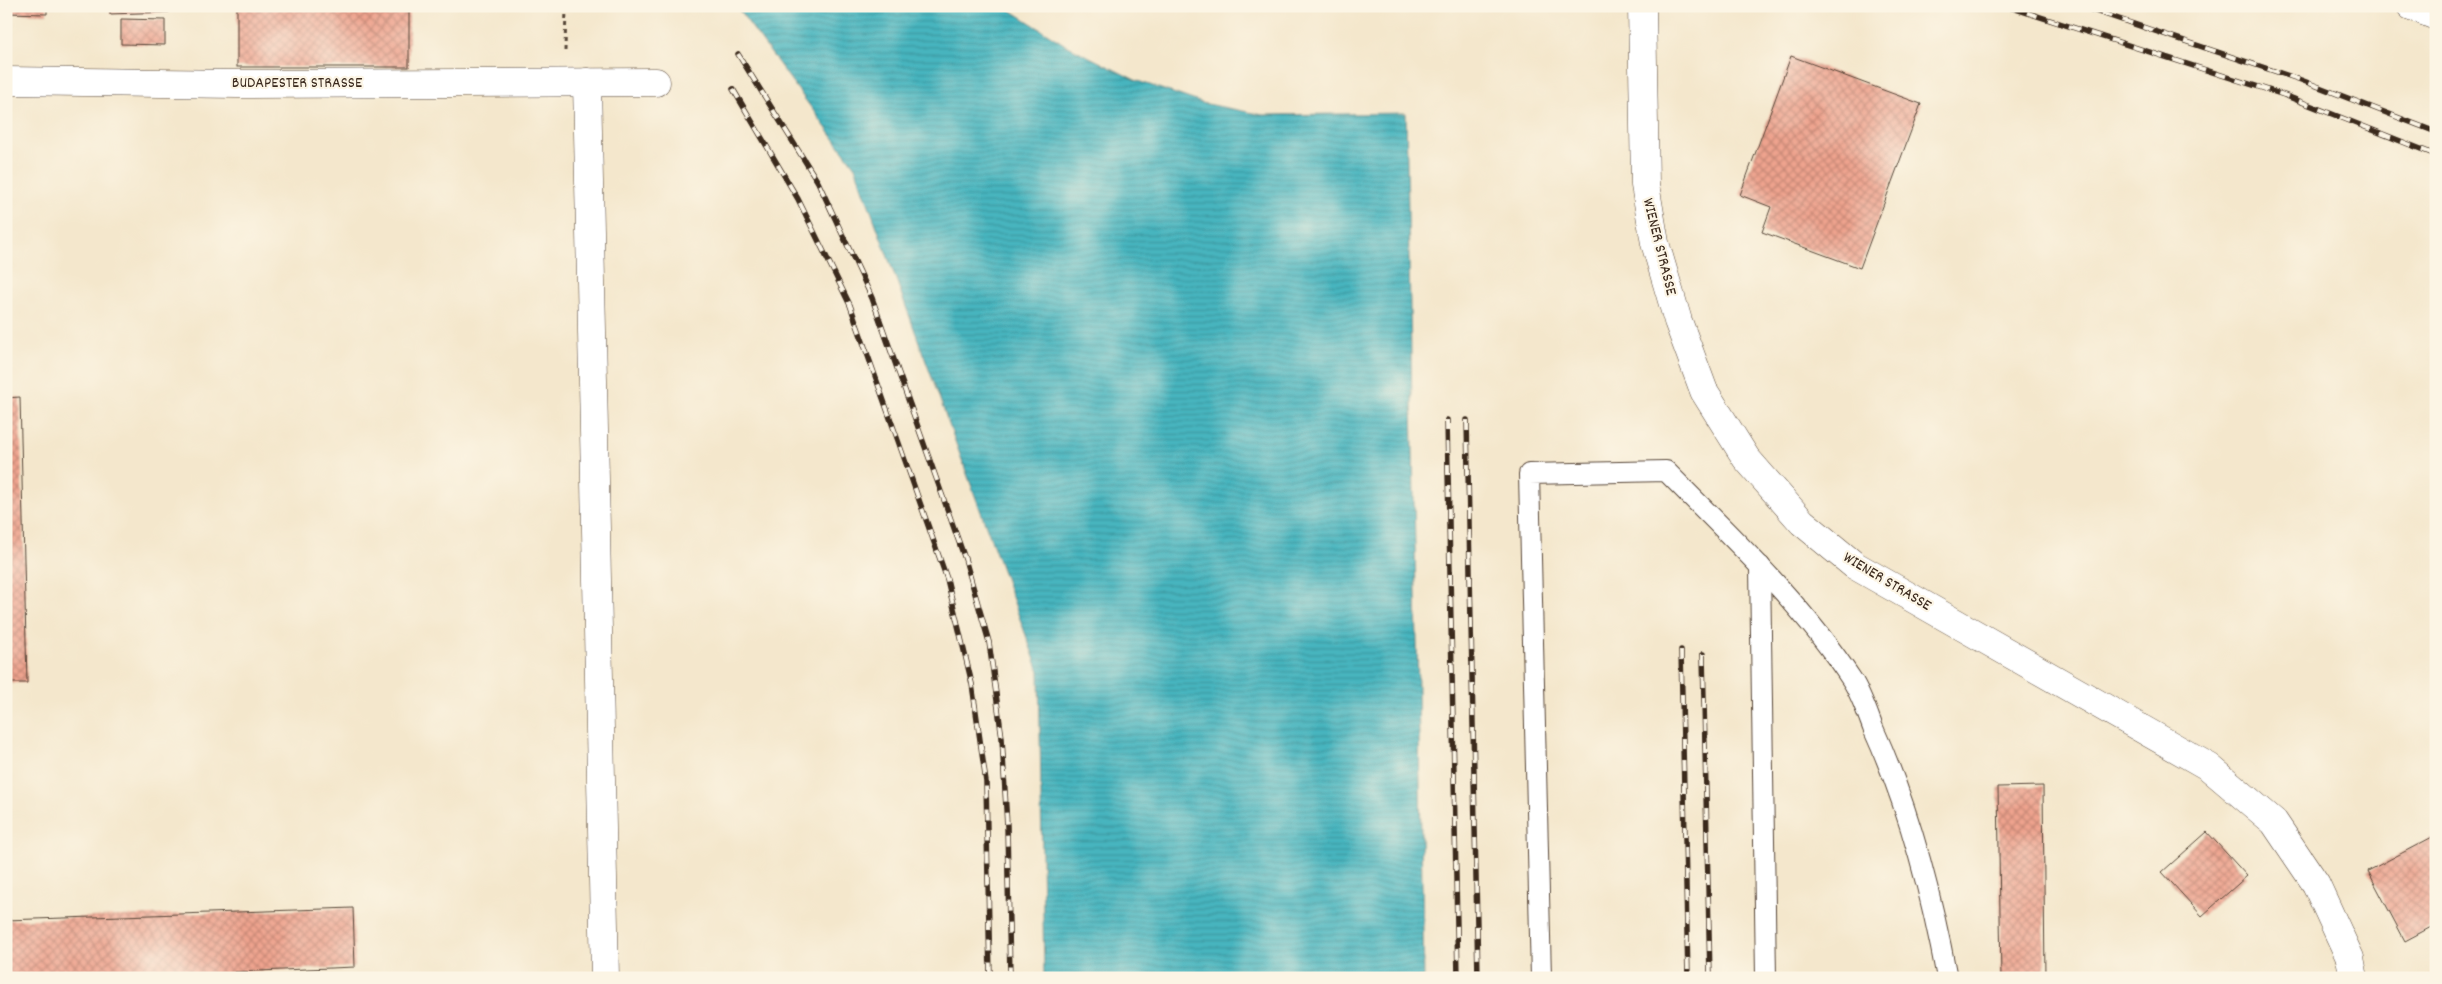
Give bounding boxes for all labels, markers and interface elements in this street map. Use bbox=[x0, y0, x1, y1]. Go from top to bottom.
street label: BUDAPESTER STRASSE bbox=[232, 72, 363, 95]
street label: WIENER STRASSE bbox=[1636, 196, 1682, 299]
street label: WIENER STRASSE bbox=[1838, 547, 1936, 618]

